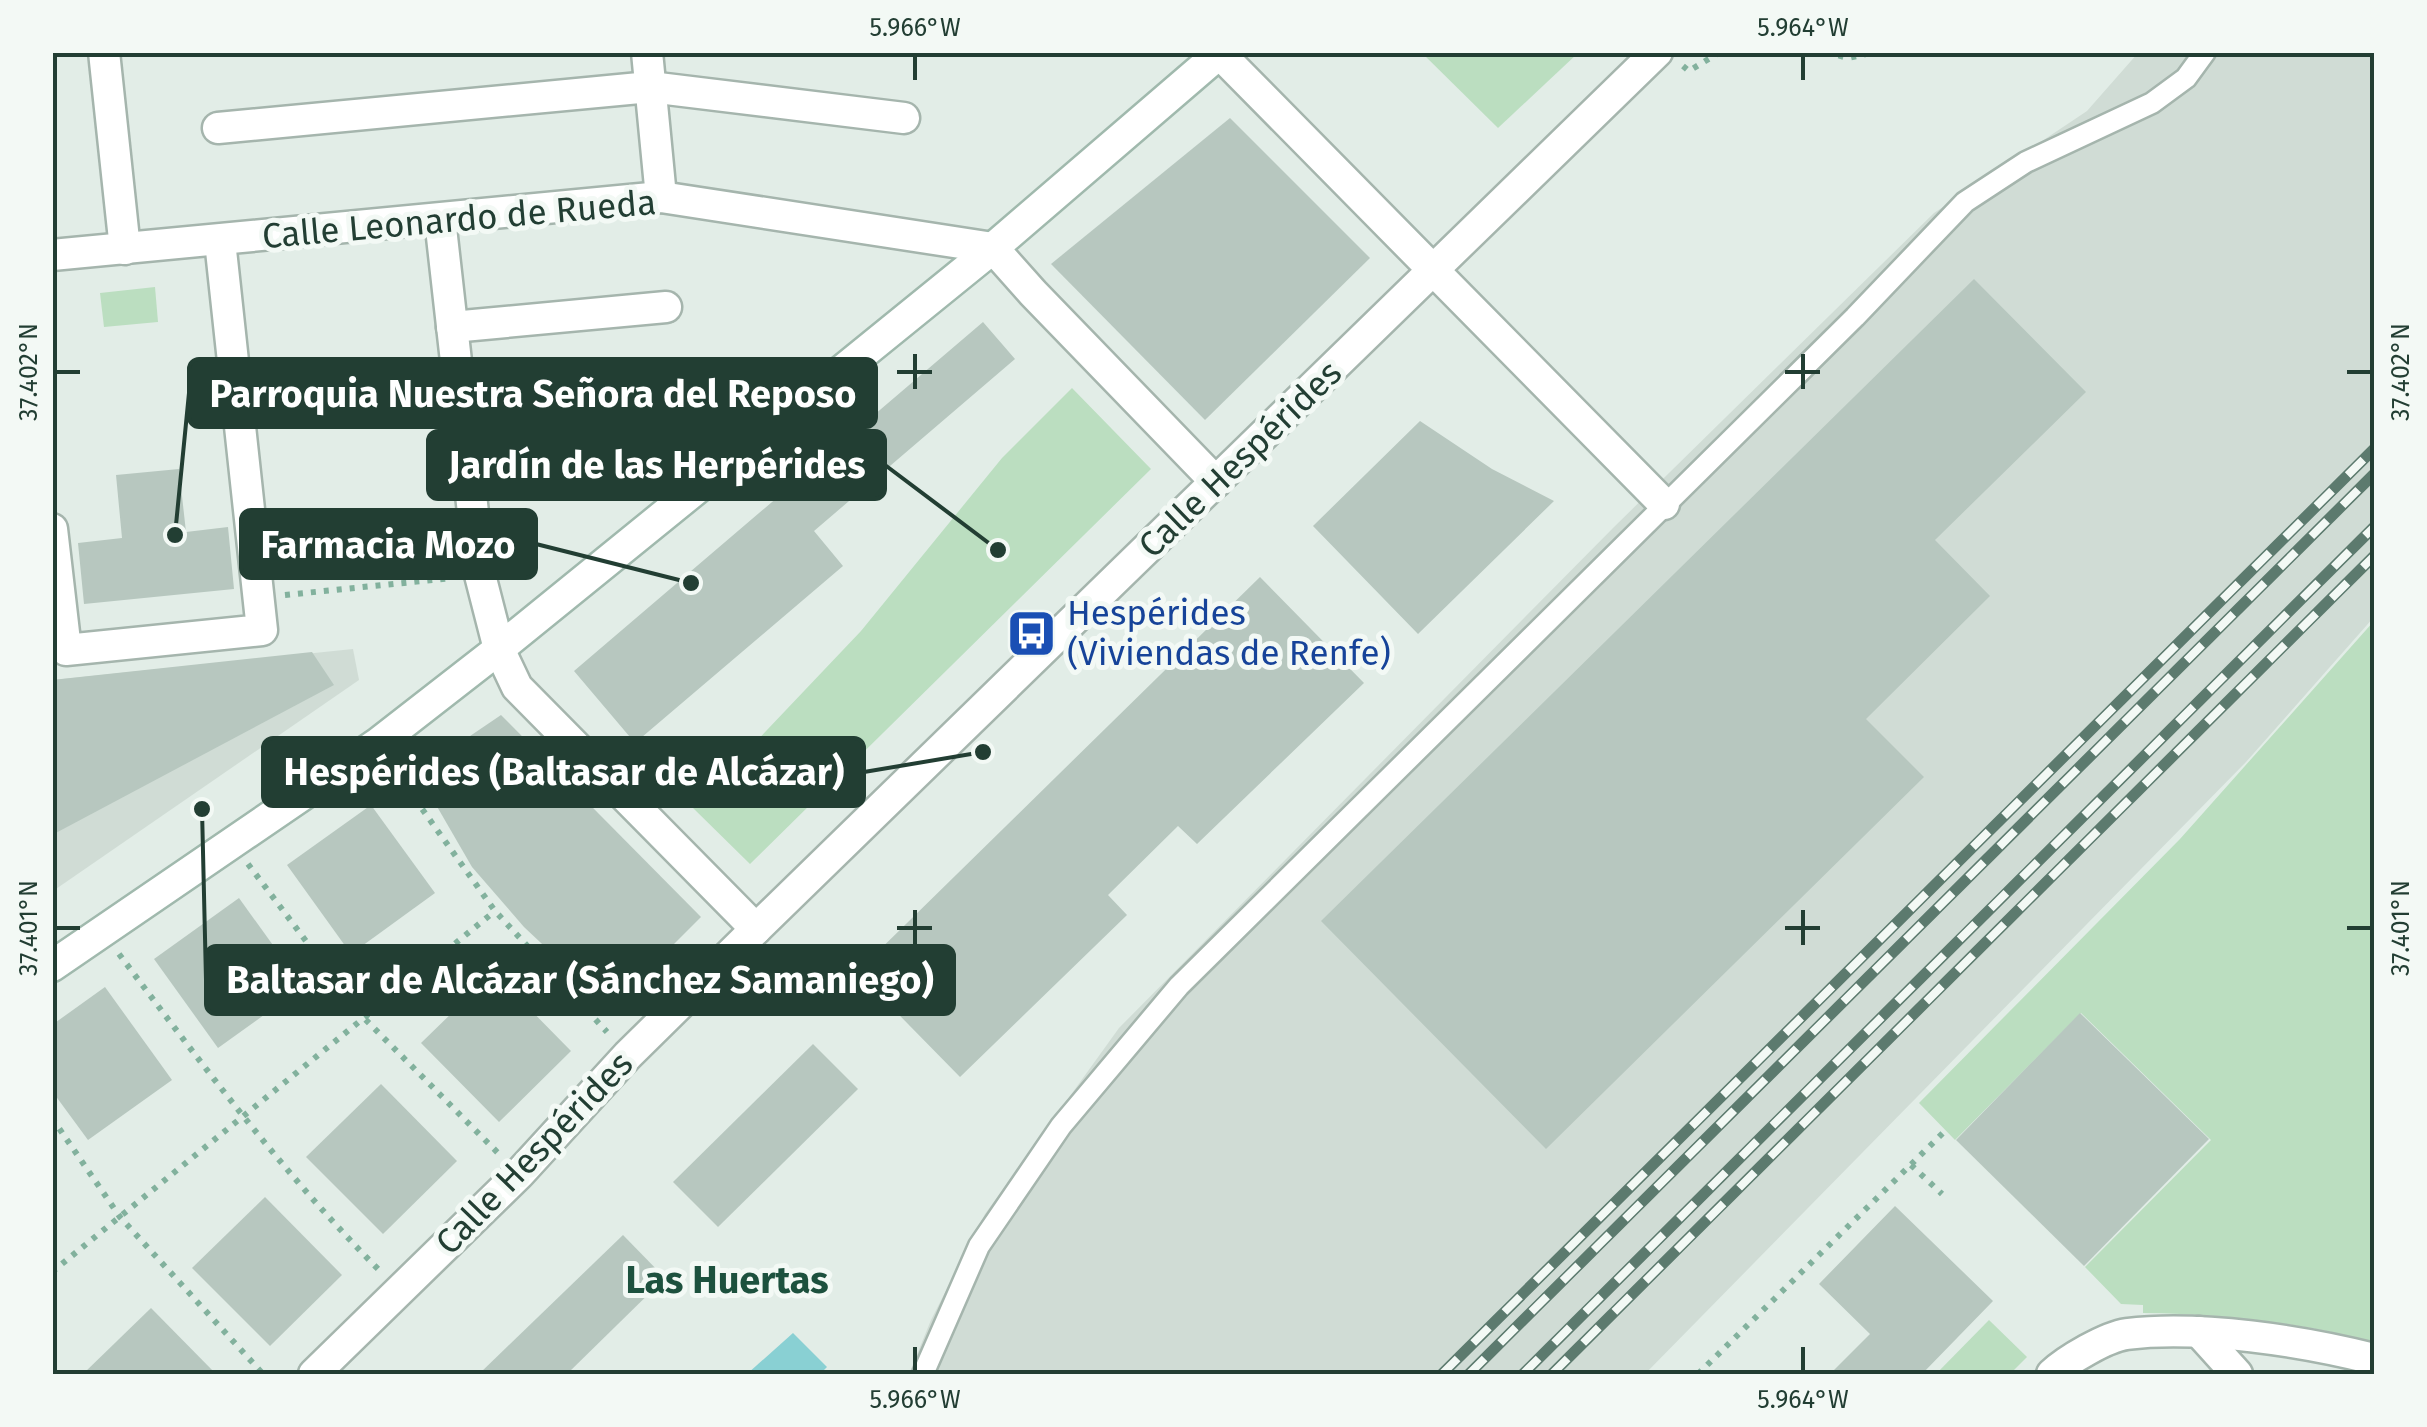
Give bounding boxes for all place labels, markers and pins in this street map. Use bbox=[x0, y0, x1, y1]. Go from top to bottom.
callout: Parroquia Nuestra Señora del Reposo bbox=[189, 359, 876, 427]
callout: Jardín de las Herpérides bbox=[428, 431, 885, 499]
callout: Farmacia Mozo bbox=[241, 510, 536, 578]
place label: Hespérides (Viviendas de Renfe) bbox=[1067, 592, 1391, 674]
bus stop icon: Hespérides (Viviendas de Renfe) bbox=[1006, 607, 1058, 659]
callout: Hespérides (Baltasar de Alcázar) bbox=[263, 738, 864, 806]
callout: Baltasar de Alcázar (Sánchez Samaniego) bbox=[206, 946, 954, 1014]

